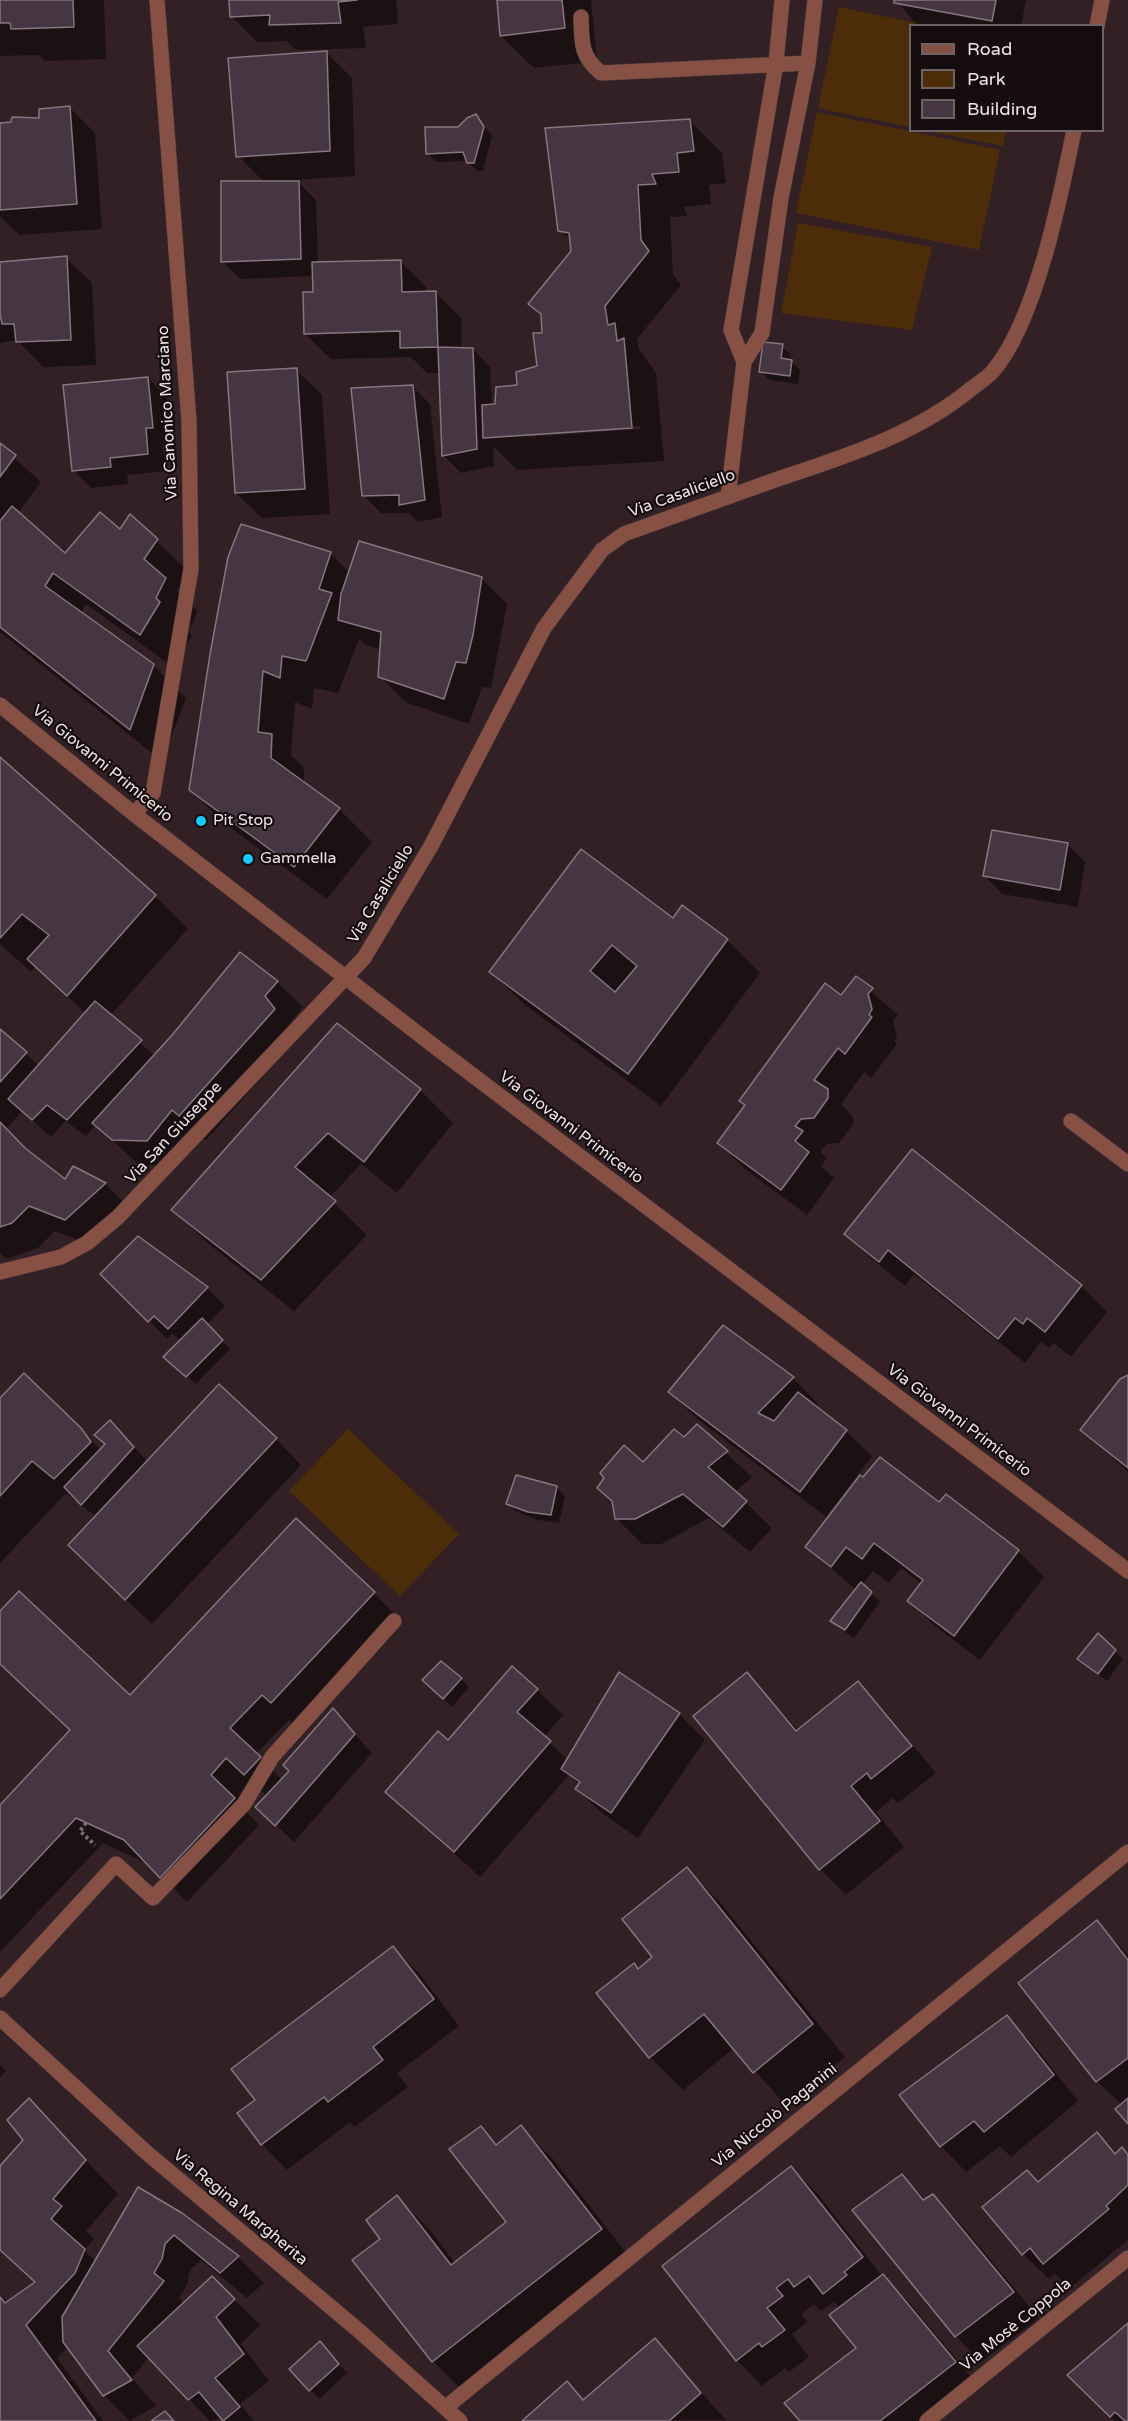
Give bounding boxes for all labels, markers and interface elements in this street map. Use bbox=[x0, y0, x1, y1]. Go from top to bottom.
legend bbox=[909, 24, 1104, 132]
text: Road bbox=[967, 38, 1012, 60]
text: Park bbox=[967, 68, 1005, 90]
text: Building bbox=[967, 98, 1037, 120]
street label: Via Canonico Marciano bbox=[154, 325, 182, 501]
street label: Via Casaliciello bbox=[626, 466, 738, 522]
street label: Via Giovanni Primicerio bbox=[28, 701, 176, 827]
place label: Pit Stop bbox=[213, 811, 273, 831]
marker: Pit Stop bbox=[194, 814, 208, 828]
street label: Via Casaliciello bbox=[344, 841, 418, 947]
place label: Gammella bbox=[260, 849, 336, 869]
marker: Gammella bbox=[241, 852, 255, 866]
street label: Via Giovanni Primicerio bbox=[495, 1068, 647, 1188]
street label: Via San Giuseppe bbox=[122, 1078, 226, 1188]
street label: Via Giovanni Primicerio bbox=[883, 1361, 1035, 1481]
street label: Via Niccolò Paganini bbox=[709, 2060, 841, 2172]
street label: Via Regina Margherita bbox=[169, 2146, 311, 2270]
street label: Via Mosè Coppola bbox=[957, 2274, 1075, 2376]

